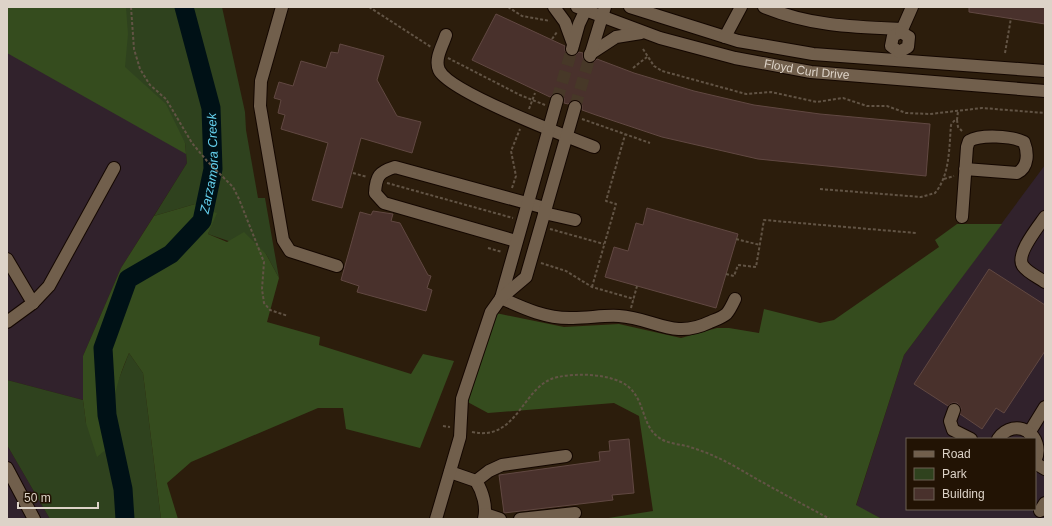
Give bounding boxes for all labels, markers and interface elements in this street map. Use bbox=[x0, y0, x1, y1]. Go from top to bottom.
street label: Floyd Curl Drive bbox=[763, 56, 850, 82]
water label: Zarzamora Creek bbox=[196, 111, 221, 216]
legend bbox=[906, 438, 1036, 510]
text: Road bbox=[942, 447, 971, 461]
text: Park bbox=[942, 467, 968, 481]
scale bar bbox=[18, 484, 98, 510]
text: Building bbox=[942, 487, 985, 501]
text: 50 m bbox=[24, 491, 51, 505]

